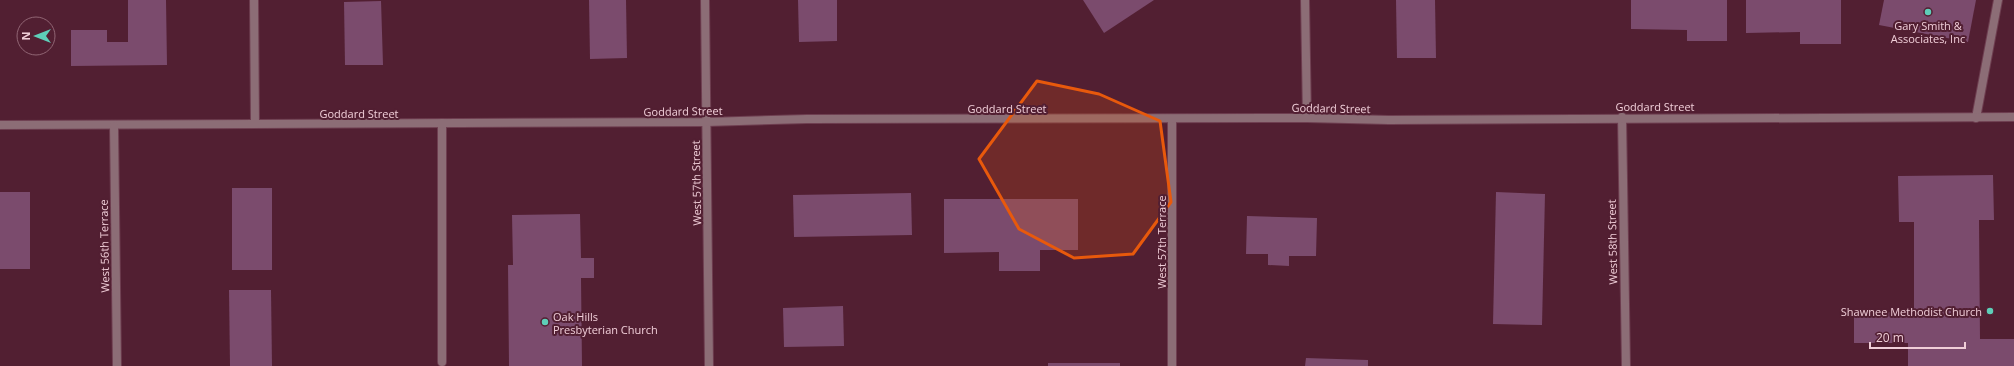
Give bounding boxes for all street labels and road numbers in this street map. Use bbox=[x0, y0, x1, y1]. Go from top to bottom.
street label: Goddard Street bbox=[1616, 99, 1695, 114]
street label: Goddard Street bbox=[1291, 100, 1371, 116]
street label: Goddard Street bbox=[968, 101, 1047, 116]
street label: Goddard Street bbox=[643, 103, 723, 119]
street label: Goddard Street bbox=[320, 106, 399, 121]
street label: West 57th Street bbox=[688, 140, 704, 226]
street label: West 57th Terrace bbox=[1154, 195, 1169, 289]
street label: West 56th Terrace bbox=[96, 199, 112, 293]
street label: West 58th Street bbox=[1604, 199, 1620, 285]

